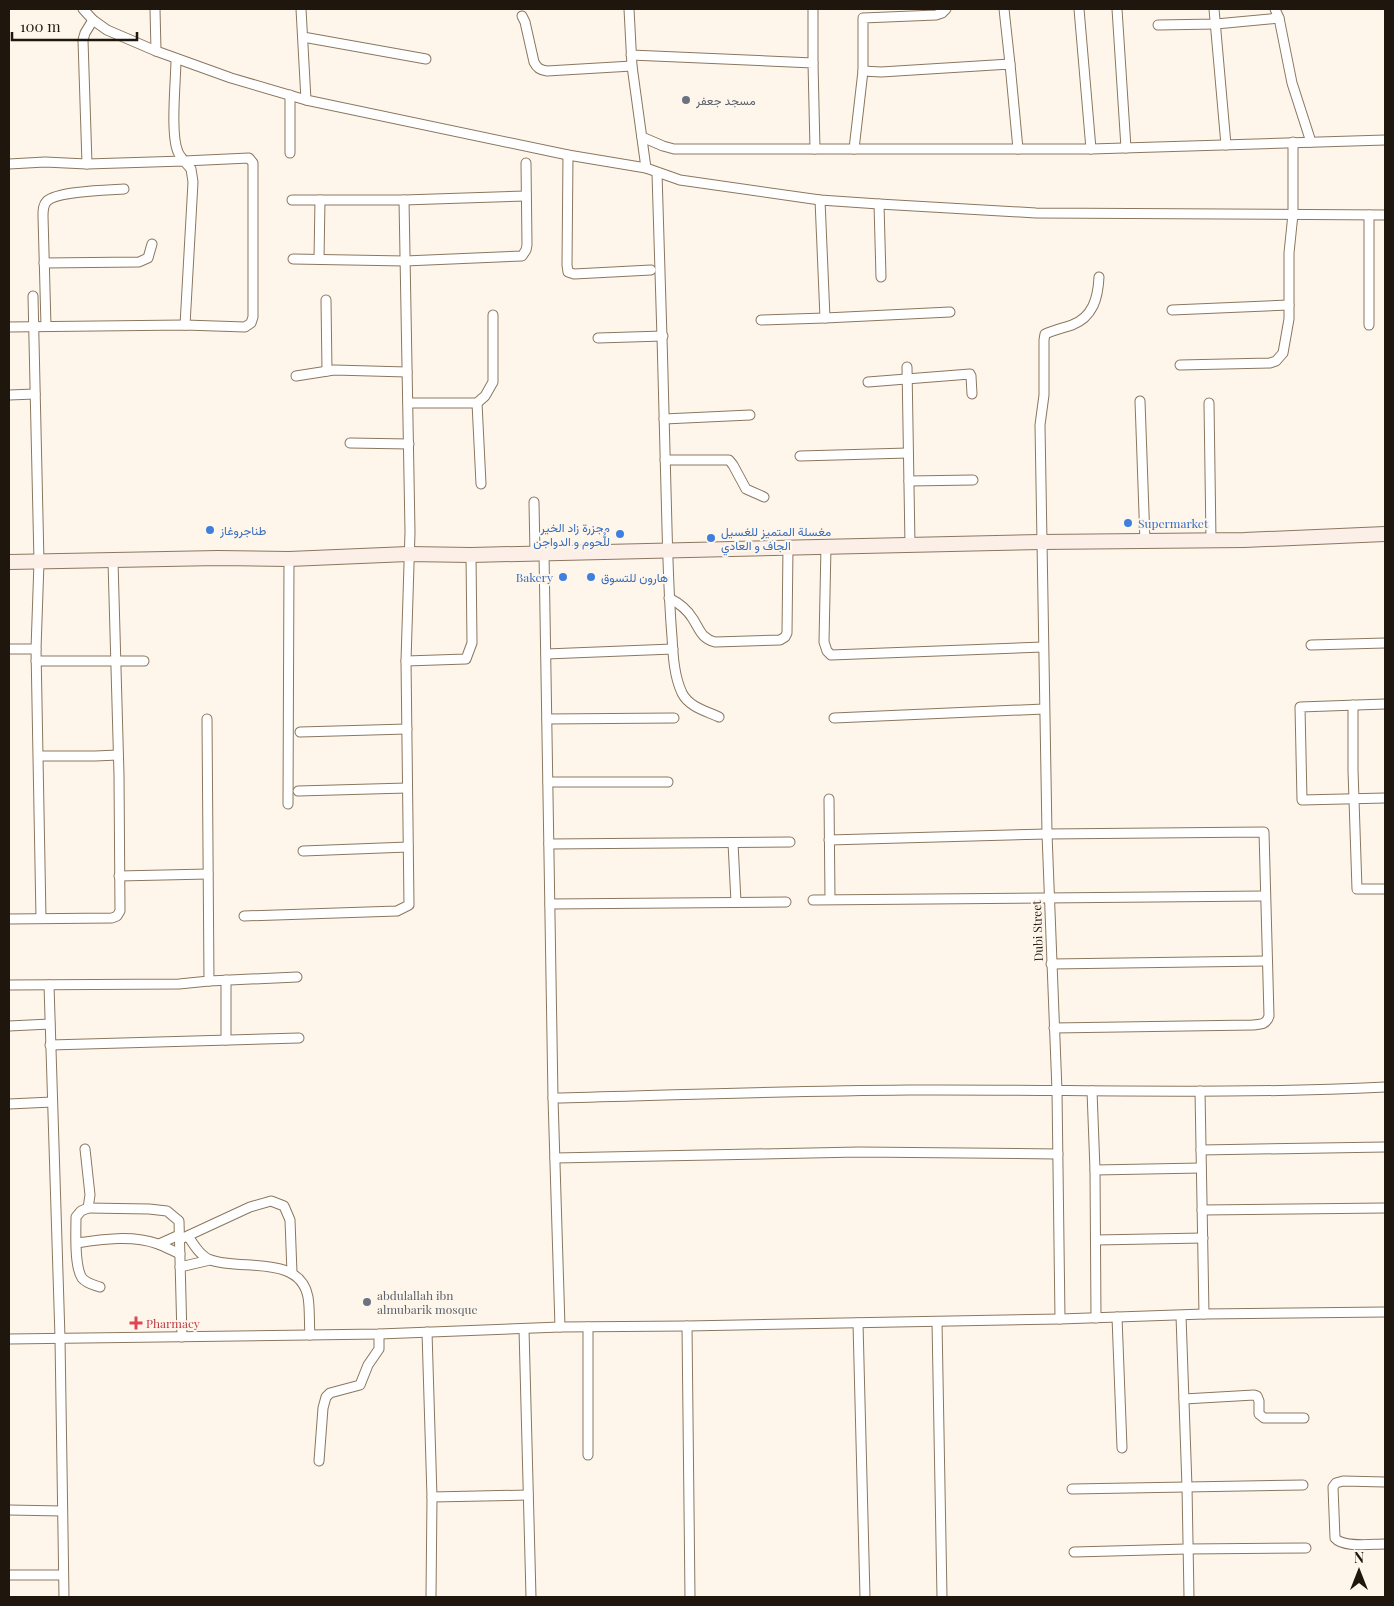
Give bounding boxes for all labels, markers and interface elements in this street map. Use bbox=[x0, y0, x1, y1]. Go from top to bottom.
scale bar bbox=[12, 10, 138, 42]
text: 100 m bbox=[20, 16, 61, 36]
place label: مسجد جعفر bbox=[695, 92, 756, 109]
marker: مسجد جعفر bbox=[680, 94, 692, 106]
place label: Supermarket bbox=[1138, 515, 1209, 531]
marker: Supermarket bbox=[1122, 517, 1134, 529]
place label: مجزرة زاد الخير للُّحوم و الدواجن bbox=[533, 519, 610, 550]
place label: طناجروغاز bbox=[219, 522, 267, 539]
place label: مغسلة المتميز للغسيل الجاف و العادي bbox=[721, 523, 831, 556]
marker: طناجروغاز bbox=[204, 524, 216, 536]
marker: مجزرة زاد الخير للُّحوم و الدواجن bbox=[614, 528, 626, 540]
marker: مغسلة المتميز للغسيل الجاف و العادي bbox=[705, 532, 717, 544]
place label: Bakery bbox=[516, 569, 553, 585]
place label: هارون للتسوق bbox=[601, 569, 668, 586]
marker: Bakery bbox=[557, 571, 569, 583]
marker: هارون للتسوق bbox=[585, 571, 597, 583]
street label: Dubi Street bbox=[1028, 899, 1046, 962]
place label: abdulallah ibn almubarik mosque bbox=[377, 1287, 477, 1317]
marker: abdulallah ibn almubarik mosque bbox=[361, 1296, 373, 1308]
place label: Pharmacy bbox=[146, 1315, 200, 1331]
marker: Pharmacy bbox=[130, 1317, 142, 1329]
north arrow bbox=[1334, 1546, 1384, 1596]
text: N bbox=[1354, 1548, 1364, 1567]

